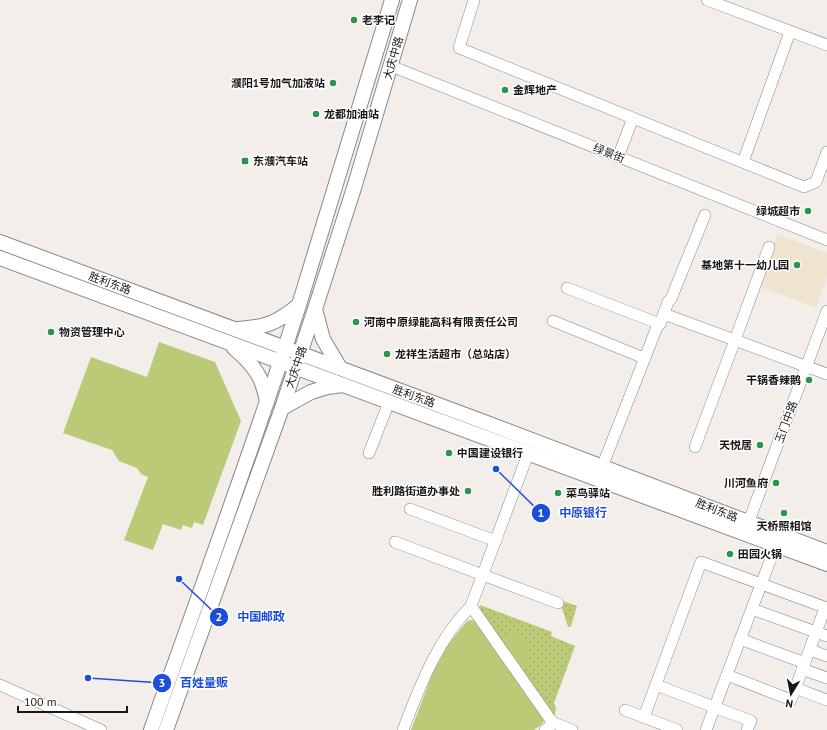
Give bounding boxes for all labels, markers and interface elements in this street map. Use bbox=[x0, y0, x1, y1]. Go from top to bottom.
place label: 老李记 bbox=[362, 13, 395, 27]
marker: 老李记 bbox=[349, 15, 359, 25]
street label: 大庆中路 bbox=[380, 35, 406, 81]
place label: 濮阳1号加气加液站 bbox=[231, 76, 325, 90]
marker: 濮阳1号加气加液站 bbox=[328, 78, 338, 88]
place label: 金辉地产 bbox=[513, 83, 557, 97]
marker: 金辉地产 bbox=[500, 85, 510, 95]
place label: 龙都加油站 bbox=[324, 107, 379, 121]
marker: 龙都加油站 bbox=[311, 109, 321, 119]
street label: 绿景街 bbox=[591, 140, 627, 166]
place label: 东濮汽车站 bbox=[253, 154, 308, 168]
marker: 东濮汽车站 bbox=[240, 156, 250, 166]
place label: 绿城超市 bbox=[756, 204, 800, 218]
marker: 绿城超市 bbox=[803, 206, 813, 216]
place label: 基地第十一幼儿园 bbox=[701, 258, 789, 272]
marker: 基地第十一幼儿园 bbox=[792, 260, 802, 270]
street label: 胜利东路 bbox=[87, 269, 133, 297]
place label: 河南中原绿能高科有限责任公司 bbox=[364, 315, 518, 329]
marker: 河南中原绿能高科有限责任公司 bbox=[351, 317, 361, 327]
place label: 物资管理中心 bbox=[59, 325, 125, 339]
marker: 物资管理中心 bbox=[46, 327, 56, 337]
street label: 大庆中路 bbox=[282, 344, 310, 390]
place label: 龙祥生活超市（总站店） bbox=[395, 347, 516, 361]
marker: 龙祥生活超市（总站店） bbox=[382, 349, 392, 359]
place label: 干锅香辣鹅 bbox=[746, 373, 801, 387]
marker: 干锅香辣鹅 bbox=[804, 375, 814, 385]
street label: 胜利东路 bbox=[391, 382, 437, 410]
street label: 玉门中路 bbox=[772, 399, 800, 445]
place label: 天悦居 bbox=[719, 438, 752, 452]
marker: 天悦居 bbox=[755, 440, 765, 450]
place label: 中国建设银行 bbox=[457, 446, 523, 460]
marker: 中国建设银行 bbox=[444, 448, 454, 458]
place label: 川河鱼府 bbox=[724, 476, 768, 490]
marker: 川河鱼府 bbox=[771, 478, 781, 488]
place label: 胜利路街道办事处 bbox=[372, 484, 460, 498]
marker: 胜利路街道办事处 bbox=[463, 486, 473, 496]
place label: 菜鸟驿站 bbox=[566, 486, 610, 500]
marker: 菜鸟驿站 bbox=[553, 488, 563, 498]
street label: 胜利东路 bbox=[694, 496, 740, 524]
callout: 中原银行 bbox=[531, 501, 615, 525]
text: 1 bbox=[538, 505, 544, 520]
text: 中原银行 bbox=[559, 505, 607, 520]
marker: 天桥照相馆 bbox=[779, 508, 789, 518]
place label: 天桥照相馆 bbox=[757, 519, 812, 533]
place label: 田园火锅 bbox=[738, 547, 782, 561]
marker: 田园火锅 bbox=[725, 549, 735, 559]
callout: 中国邮政 bbox=[209, 605, 293, 629]
text: 2 bbox=[216, 609, 222, 624]
text: 中国邮政 bbox=[237, 609, 285, 624]
callout: 百姓量贩 bbox=[152, 671, 236, 695]
north arrow bbox=[771, 674, 811, 714]
text: 3 bbox=[159, 675, 165, 690]
text: 百姓量贩 bbox=[180, 675, 228, 690]
scale bar bbox=[18, 688, 127, 714]
text: 100 m bbox=[24, 694, 57, 709]
text: N bbox=[784, 696, 794, 711]

